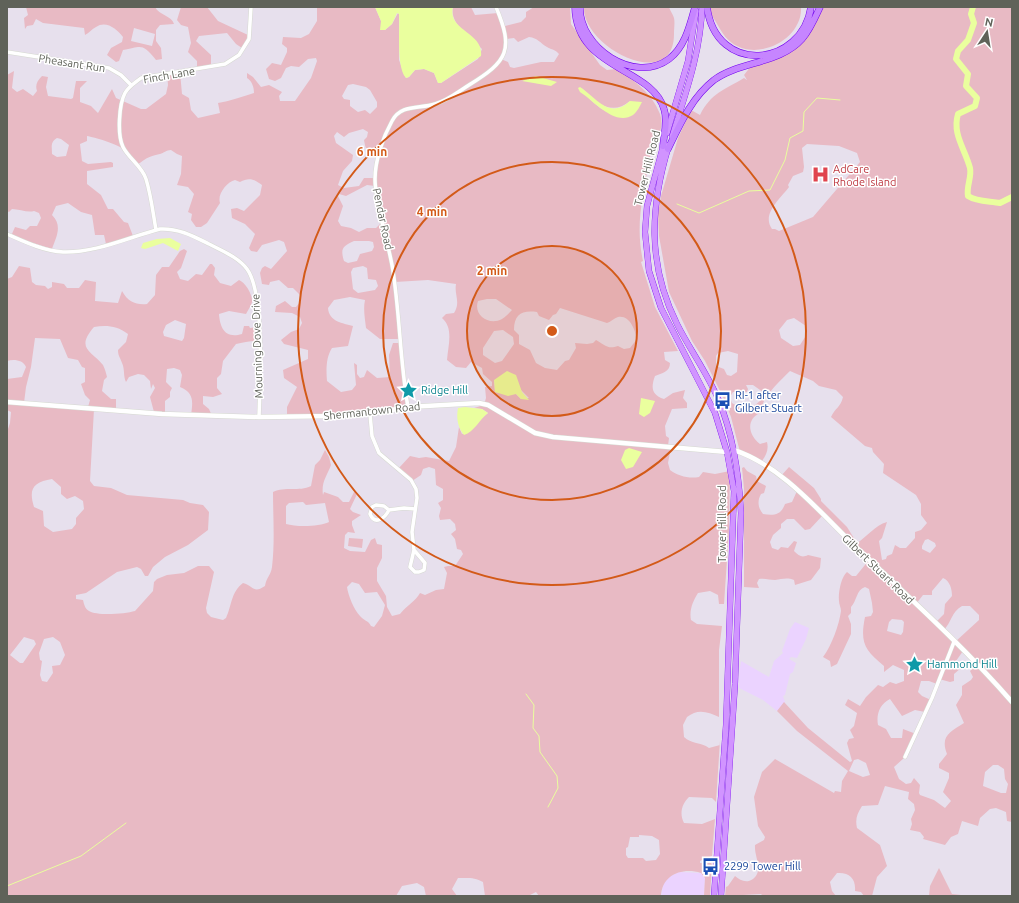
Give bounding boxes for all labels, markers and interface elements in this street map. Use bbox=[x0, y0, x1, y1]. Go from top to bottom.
north arrow bbox=[967, 12, 1007, 52]
text: N bbox=[984, 15, 994, 29]
street label: Pheasant Run bbox=[38, 52, 106, 74]
street label: Finch Lane bbox=[142, 65, 196, 85]
street label: Tower Hill Road bbox=[632, 129, 662, 207]
text: 6 min bbox=[357, 145, 387, 158]
place label: AdCare Rhode Island bbox=[833, 163, 896, 188]
hospital icon: AdCare Rhode Island bbox=[810, 165, 830, 185]
street label: Pendar Road bbox=[371, 187, 395, 251]
text: 4 min bbox=[417, 205, 447, 218]
text: 2 min bbox=[477, 264, 507, 277]
street label: Mourning Dove Drive bbox=[249, 293, 265, 399]
centre of rings bbox=[545, 324, 559, 338]
place icon: Ridge Hill bbox=[398, 380, 418, 400]
place label: Ridge Hill bbox=[421, 384, 468, 396]
place label: RI-1 after Gilbert Stuart bbox=[735, 389, 803, 414]
bus stop icon: RI-1 after Gilbert Stuart bbox=[712, 391, 732, 411]
street label: Shermantown Road bbox=[323, 400, 421, 422]
street label: Tower Hill Road bbox=[716, 485, 728, 563]
street label: Gilbert Stuart Road bbox=[840, 532, 916, 606]
place icon: Hammond Hill bbox=[904, 654, 924, 674]
place label: Hammond Hill bbox=[927, 658, 997, 670]
bus stop icon: 2299 Tower Hill bbox=[701, 856, 721, 876]
place label: 2299 Tower Hill bbox=[724, 860, 801, 872]

